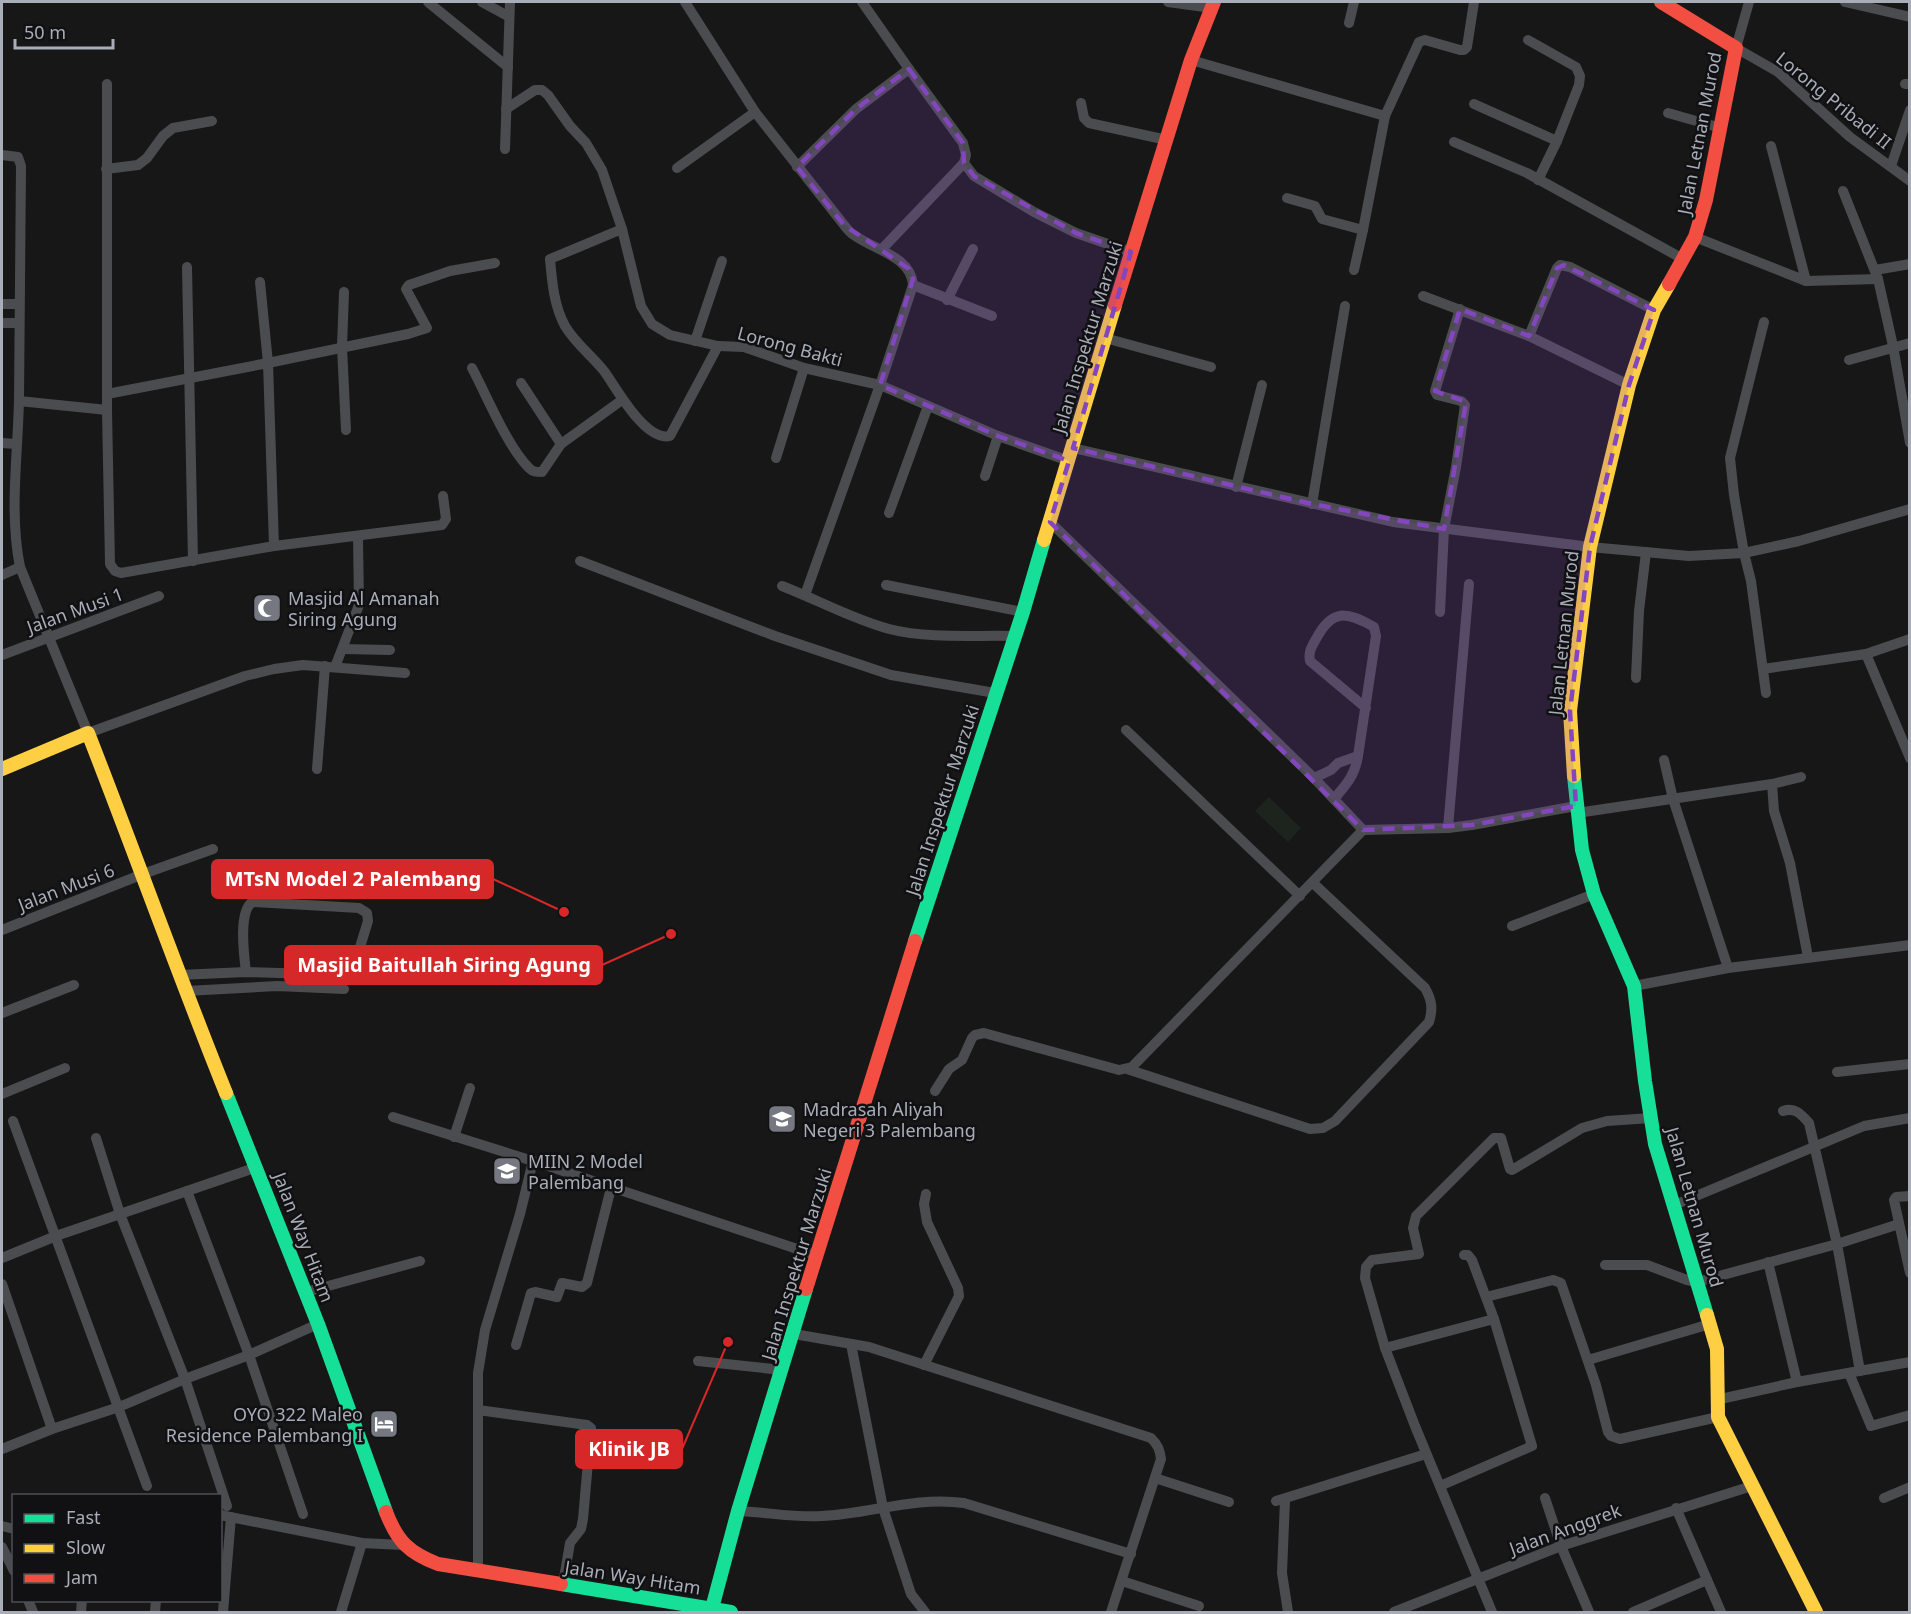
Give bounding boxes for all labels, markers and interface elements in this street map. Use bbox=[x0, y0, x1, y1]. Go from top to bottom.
scale bar bbox=[15, 12, 112, 50]
text: 50 m bbox=[24, 20, 66, 44]
street label: Lorong Pribadi II bbox=[1771, 46, 1897, 154]
street label: Jalan Letnan Murod bbox=[1671, 50, 1727, 218]
street label: Jalan Inspektur Marzuki bbox=[1046, 238, 1128, 438]
street label: Lorong Bakti bbox=[735, 320, 845, 372]
street label: Jalan Letnan Murod bbox=[1542, 550, 1584, 718]
street label: Jalan Musi 1 bbox=[21, 581, 127, 639]
place label: Masjid Al Amanah Siring Agung bbox=[288, 586, 440, 631]
mosque icon: Masjid Al Amanah Siring Agung bbox=[251, 592, 283, 624]
street label: Jalan Inspektur Marzuki bbox=[899, 701, 984, 901]
street label: Jalan Musi 6 bbox=[13, 858, 118, 917]
callout: MTsN Model 2 Palembang bbox=[212, 860, 493, 898]
text: MTsN Model 2 Palembang bbox=[225, 865, 481, 892]
callout: Masjid Baitullah Siring Agung bbox=[285, 946, 602, 984]
text: Masjid Baitullah Siring Agung bbox=[297, 951, 591, 978]
place label: Madrasah Aliyah Negeri 3 Palembang bbox=[803, 1097, 976, 1142]
school or university icon: Madrasah Aliyah Negeri 3 Palembang bbox=[766, 1103, 798, 1135]
street label: Jalan Letnan Murod bbox=[1660, 1122, 1729, 1290]
place label: MIIN 2 Model Palembang bbox=[528, 1149, 643, 1194]
school or university icon: MIIN 2 Model Palembang bbox=[491, 1155, 523, 1187]
street label: Jalan Inspektur Marzuki bbox=[755, 1165, 837, 1365]
street label: Jalan Way Hitam bbox=[267, 1167, 340, 1305]
place label: OYO 322 Maleo Residence Palembang I bbox=[166, 1402, 363, 1447]
hotel icon: OYO 322 Maleo Residence Palembang I bbox=[368, 1408, 400, 1440]
callout: Klinik JB bbox=[576, 1430, 682, 1468]
text: Klinik JB bbox=[588, 1435, 670, 1462]
legend bbox=[12, 1494, 222, 1602]
street label: Jalan Anggrek bbox=[1504, 1498, 1625, 1561]
text: Fast bbox=[66, 1505, 101, 1529]
text: Slow bbox=[66, 1535, 105, 1559]
street label: Jalan Way Hitam bbox=[561, 1554, 703, 1600]
text: Jam bbox=[64, 1565, 98, 1589]

